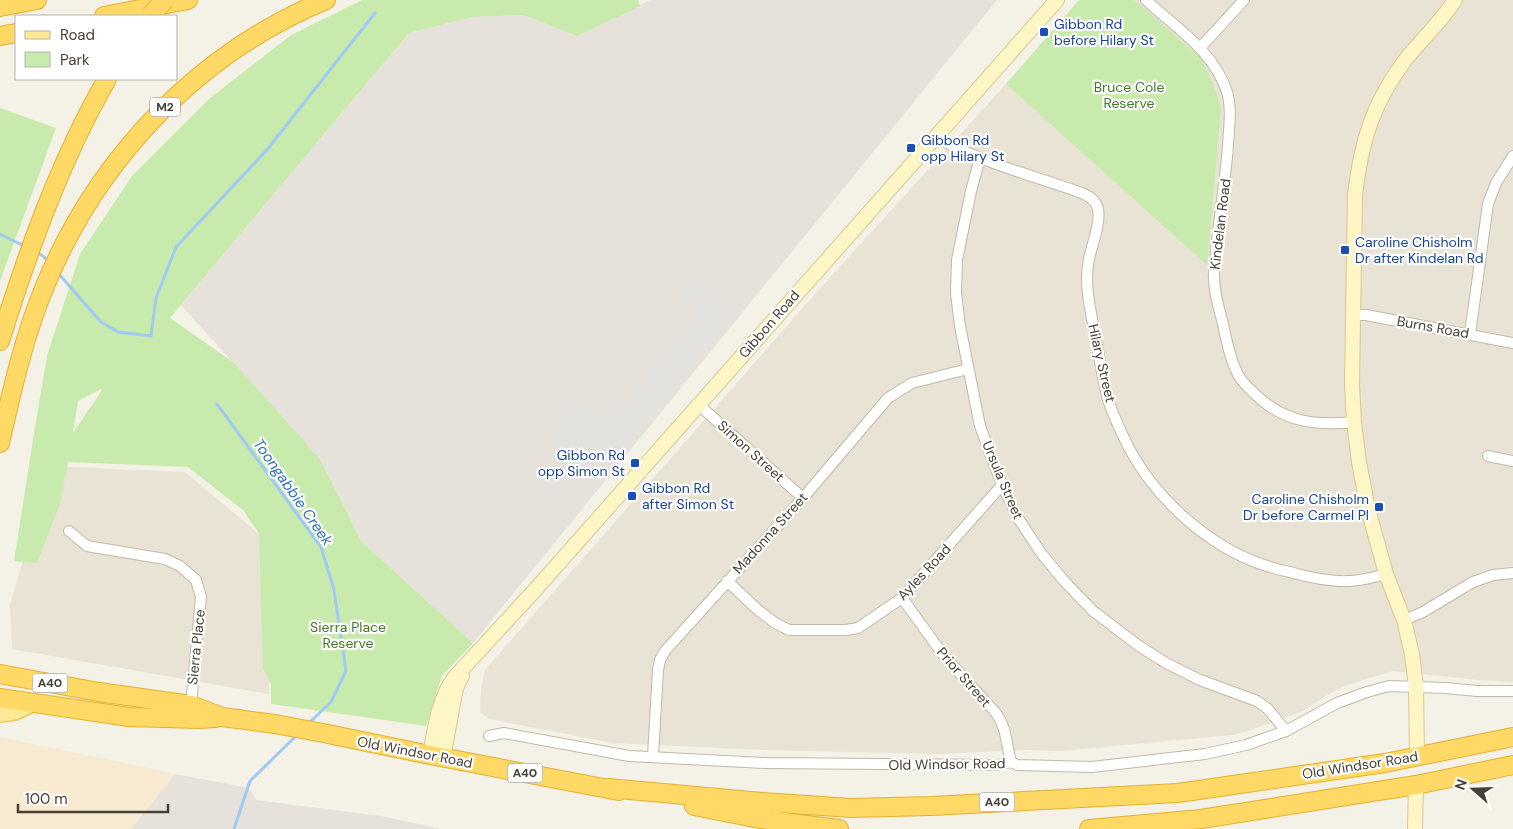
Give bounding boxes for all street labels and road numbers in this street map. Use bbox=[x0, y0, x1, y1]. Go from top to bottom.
road number: M2 bbox=[150, 98, 180, 116]
street label: Kindelan Road bbox=[1205, 178, 1235, 270]
street label: Gibbon Road bbox=[735, 286, 803, 362]
street label: Burns Road bbox=[1395, 312, 1471, 342]
street label: Hilary Street bbox=[1084, 322, 1120, 404]
street label: Simon Street bbox=[714, 416, 788, 486]
street label: Ursula Street bbox=[978, 438, 1028, 522]
street label: Madonna Street bbox=[729, 488, 811, 578]
street label: Ayles Road bbox=[893, 540, 955, 604]
street label: Sierra Place bbox=[183, 608, 209, 686]
street label: Prior Street bbox=[933, 643, 995, 711]
road number: A40 bbox=[32, 674, 68, 692]
street label: Old Windsor Road bbox=[356, 732, 474, 772]
street label: Old Windsor Road bbox=[1301, 747, 1419, 783]
street label: Old Windsor Road bbox=[888, 754, 1006, 774]
road number: A40 bbox=[508, 764, 542, 782]
road number: A40 bbox=[980, 792, 1014, 812]

